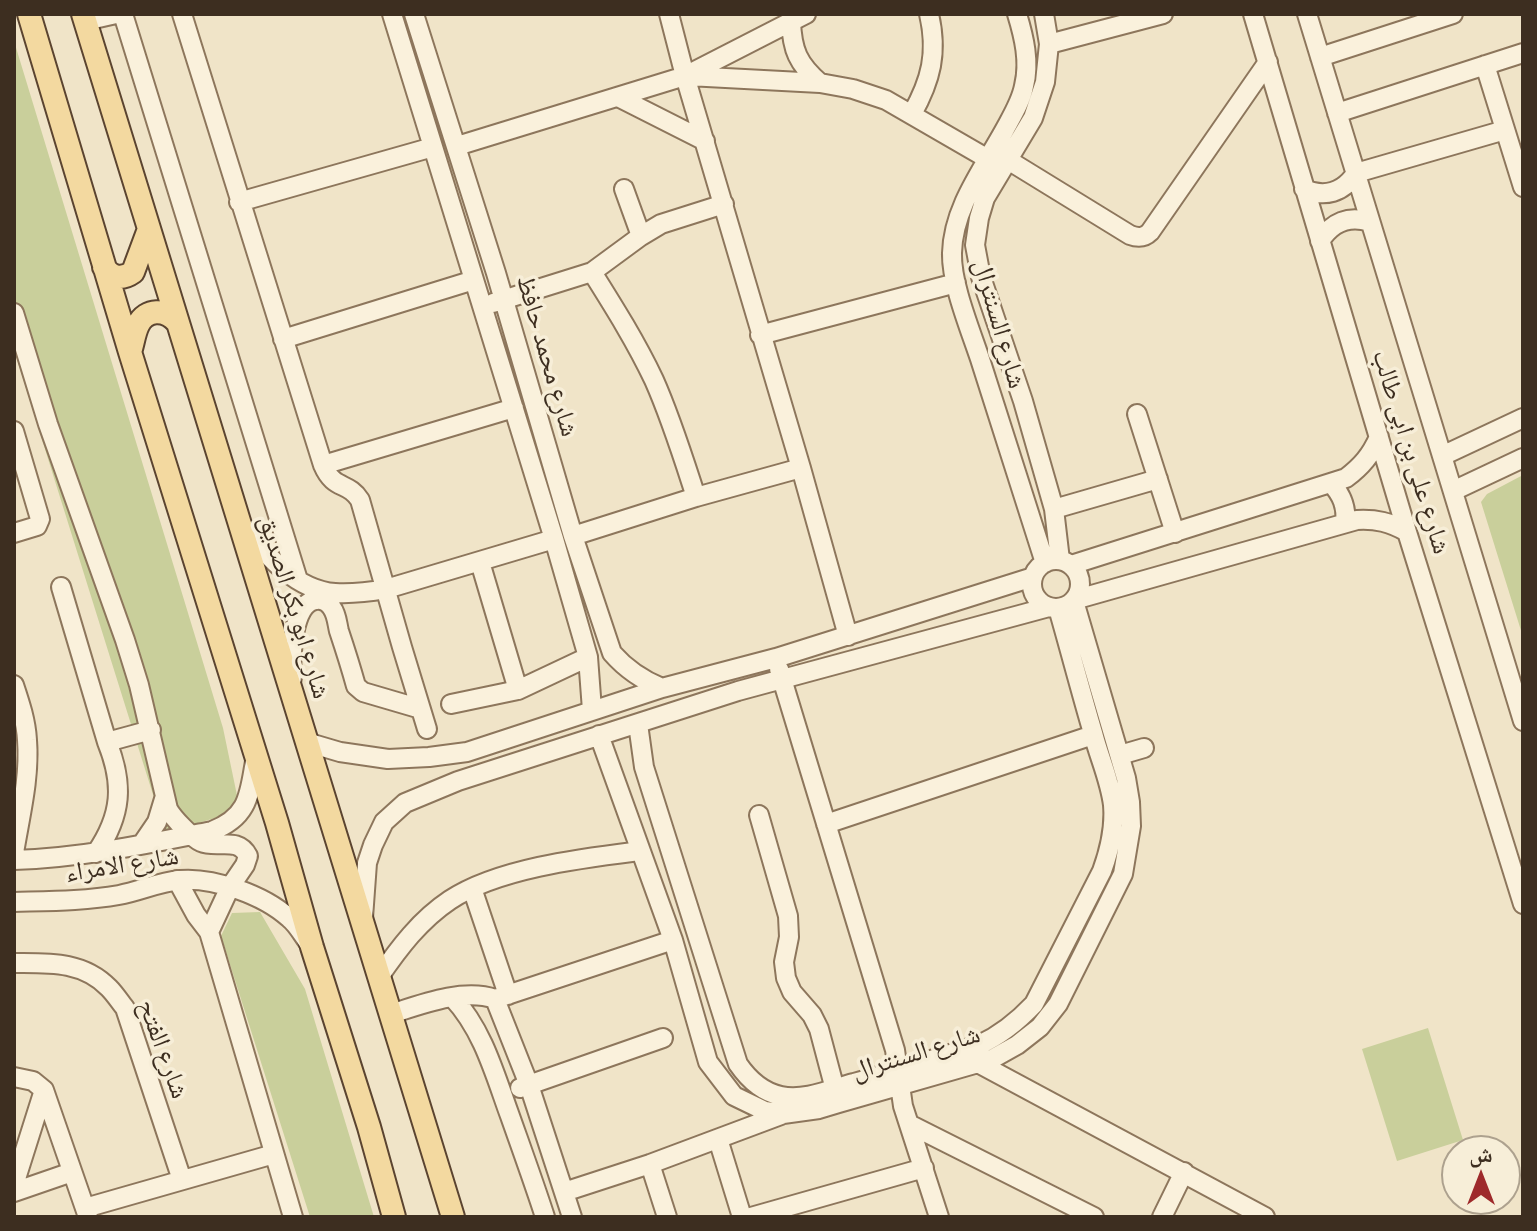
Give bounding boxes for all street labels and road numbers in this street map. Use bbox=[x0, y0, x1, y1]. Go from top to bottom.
street label: شارع السنترال bbox=[966, 256, 1032, 392]
street label: شارع محمد حافظ bbox=[509, 272, 585, 440]
street label: شارع على بن ابى طالب bbox=[1365, 346, 1457, 558]
street label: شارع ابو بكر الصديق bbox=[251, 512, 337, 702]
street label: شارع الامراء bbox=[63, 841, 181, 889]
street label: شارع الفتح bbox=[131, 995, 195, 1103]
street label: شارع السنترال bbox=[848, 1019, 984, 1087]

